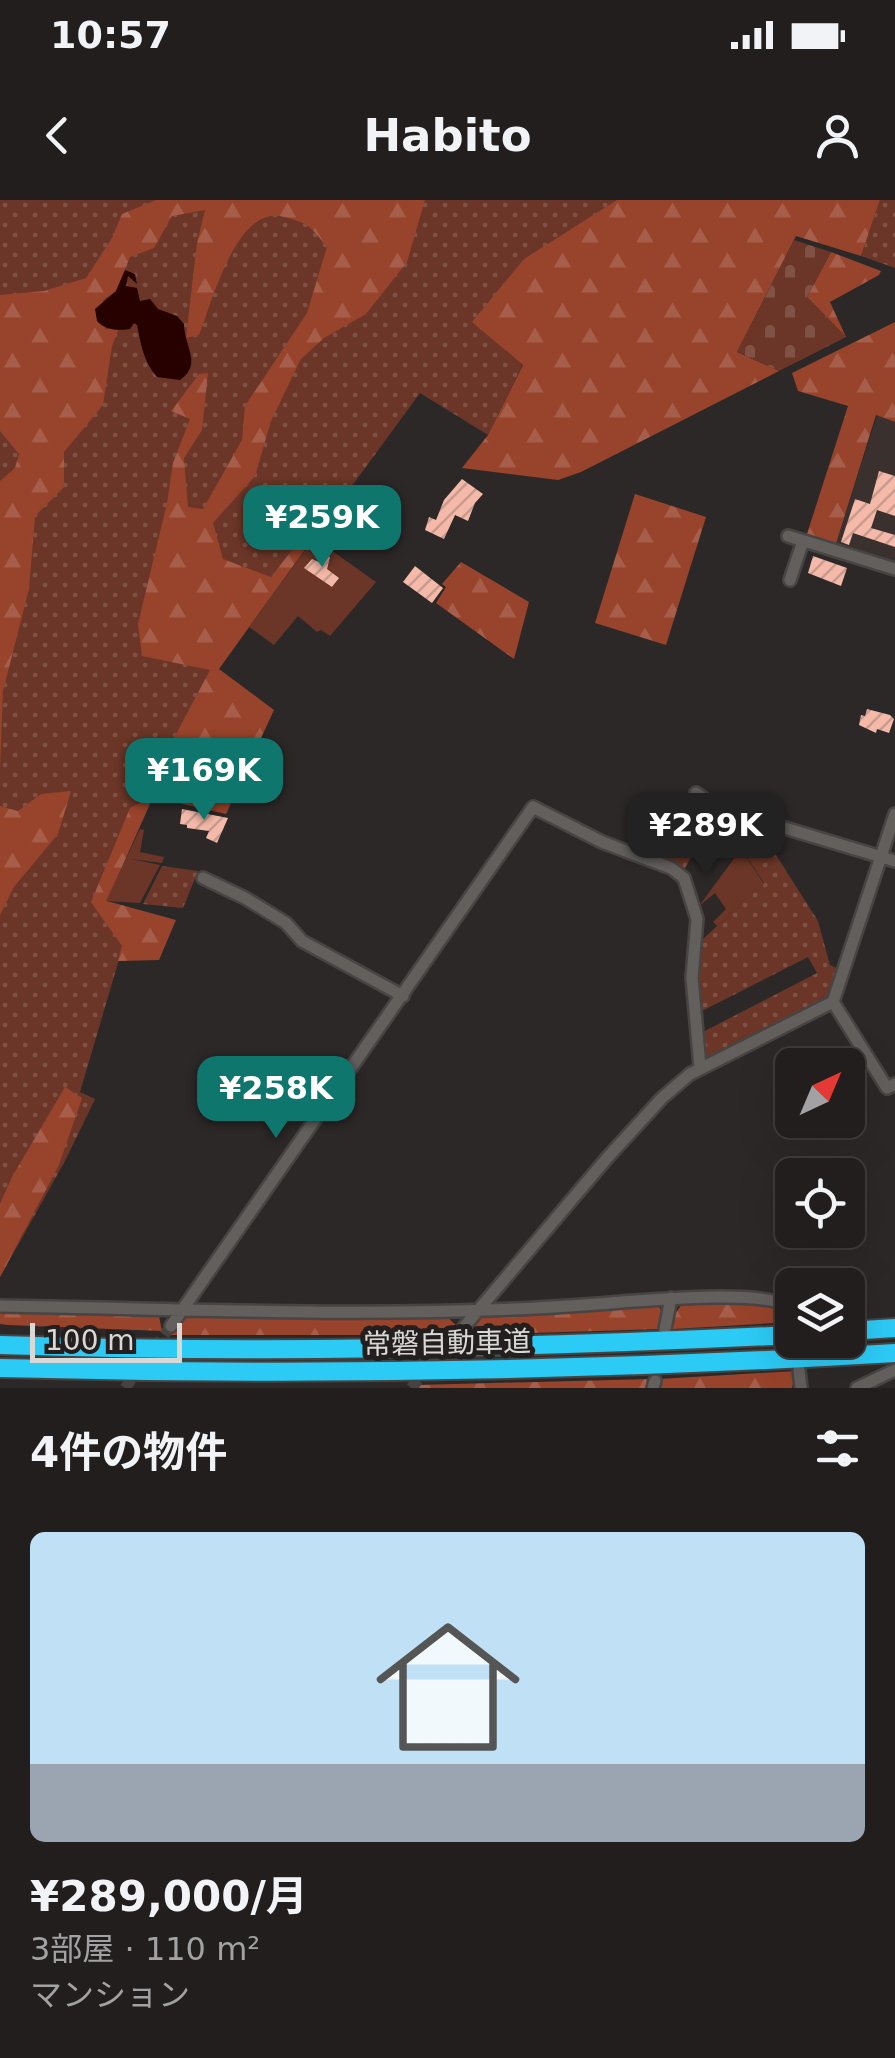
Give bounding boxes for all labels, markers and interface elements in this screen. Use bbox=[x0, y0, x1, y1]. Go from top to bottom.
text: 10:57 bbox=[50, 13, 171, 57]
icon: back bbox=[30, 108, 85, 163]
icon: person bbox=[810, 108, 865, 163]
text: Habito bbox=[363, 109, 532, 162]
pin: ¥259K bbox=[252, 485, 392, 570]
text: ¥259K bbox=[265, 498, 379, 536]
pin: ¥169K bbox=[134, 738, 274, 823]
text: ¥169K bbox=[147, 751, 261, 789]
pin: ¥289K bbox=[636, 793, 776, 878]
text: ¥289K bbox=[649, 806, 763, 844]
north arrow bbox=[775, 1048, 865, 1138]
map controls bbox=[775, 1048, 865, 1358]
pin: ¥258K bbox=[206, 1056, 346, 1141]
text: ¥258K bbox=[219, 1069, 333, 1107]
button: locate bbox=[775, 1158, 865, 1248]
button: layers bbox=[775, 1268, 865, 1358]
scale bar bbox=[30, 1318, 182, 1362]
text: 100 m bbox=[45, 1324, 135, 1357]
street label: 常磐自動車道 bbox=[363, 1325, 531, 1361]
icon: filters bbox=[810, 1421, 865, 1476]
text: 4件の物件 bbox=[30, 1428, 227, 1477]
icon: home bbox=[358, 1597, 538, 1777]
text: ¥289,000/月 bbox=[30, 1872, 308, 1921]
text: 3部屋 · 110 m² bbox=[30, 1930, 260, 1968]
text: マンション bbox=[30, 1976, 190, 2014]

